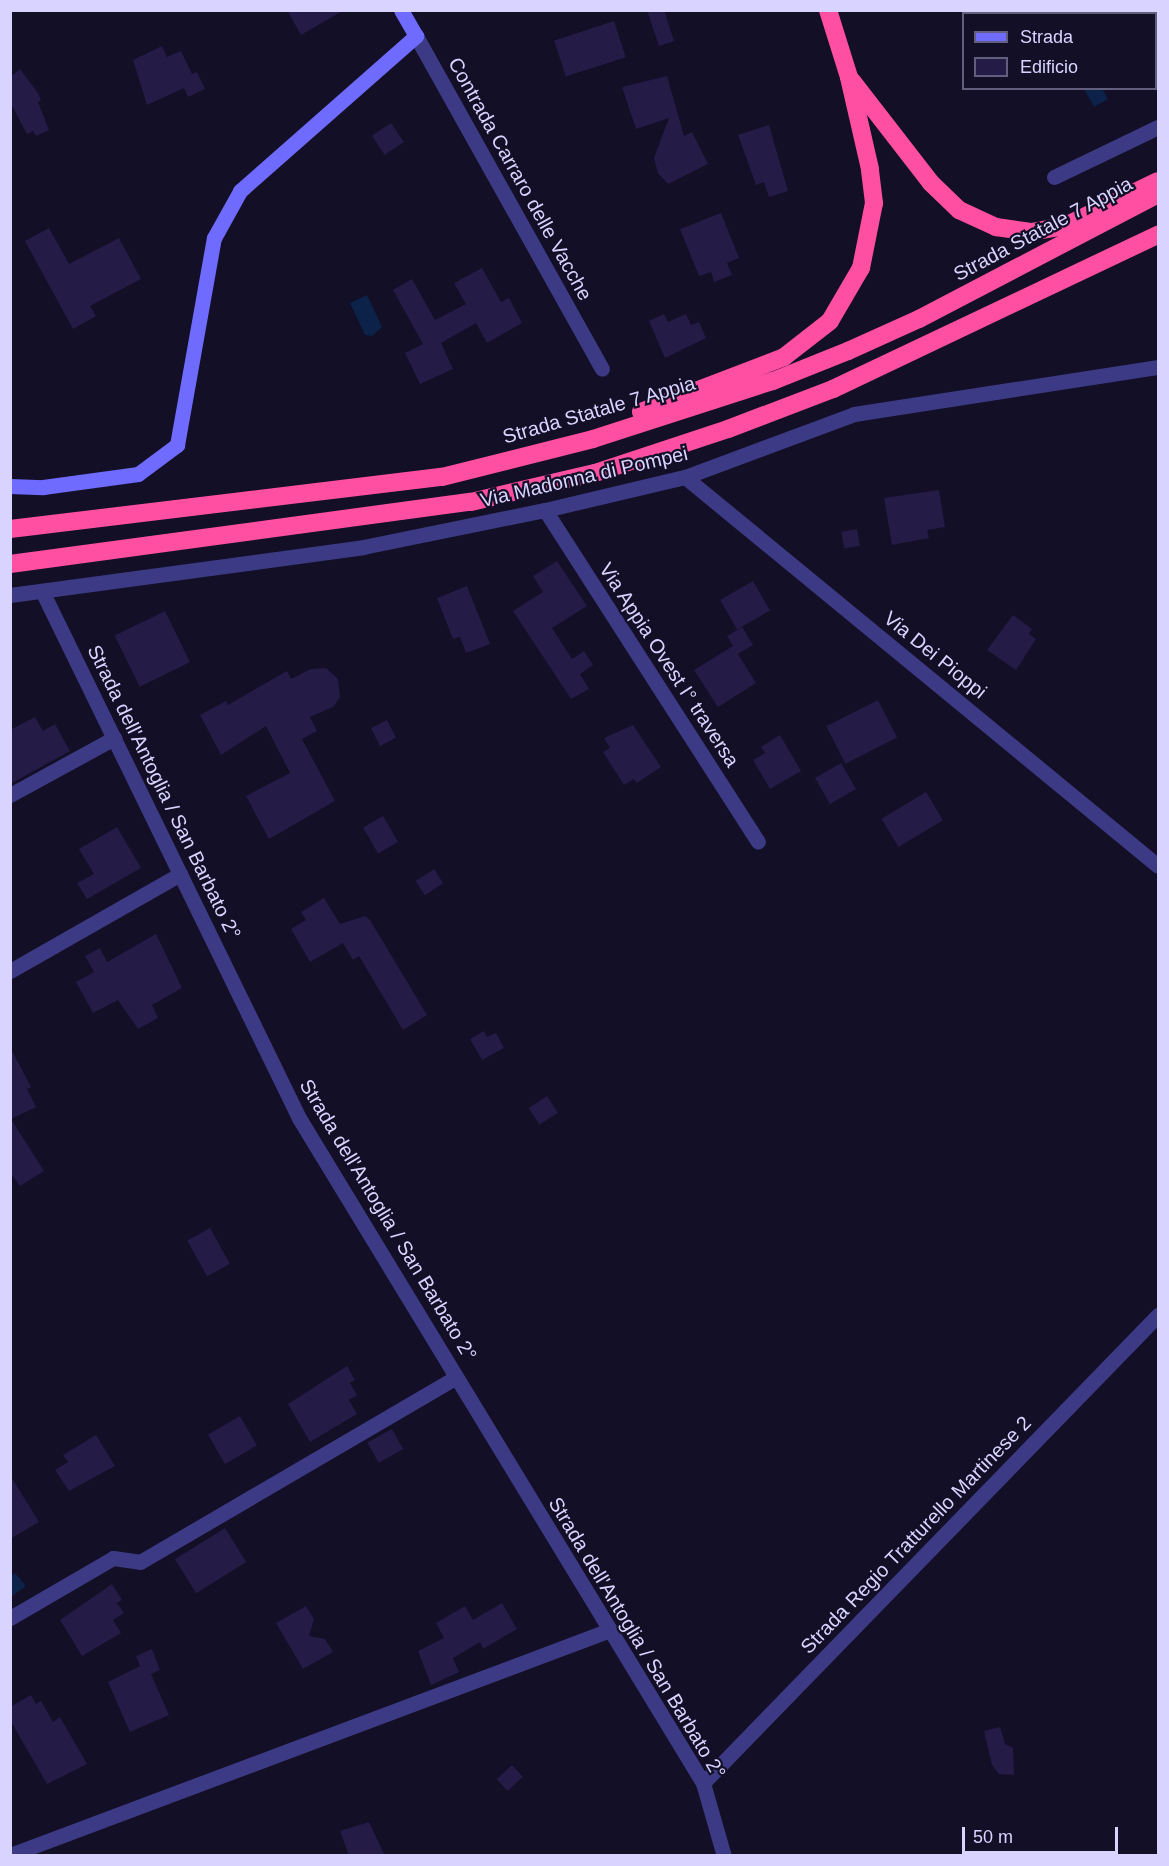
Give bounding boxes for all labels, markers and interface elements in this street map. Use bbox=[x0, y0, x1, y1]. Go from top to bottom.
legend bbox=[962, 12, 1157, 90]
text: Strada bbox=[1020, 27, 1073, 47]
street label: Contrada Carraro delle Vacche bbox=[443, 53, 597, 305]
text: Edificio bbox=[1020, 57, 1078, 77]
street label: Strada Statale 7 Appia bbox=[949, 171, 1137, 287]
street label: Strada Statale 7 Appia bbox=[500, 371, 698, 449]
street label: Via Madonna di Pompei bbox=[478, 441, 690, 513]
street label: Via Appia Ovest I° traversa bbox=[594, 558, 744, 772]
street label: Via Dei Pioppi bbox=[879, 606, 991, 704]
street label: Strada dell'Antoglia / San Barbato 2° bbox=[82, 641, 246, 943]
street label: Strada dell'Antoglia / San Barbato 2° bbox=[294, 1075, 482, 1365]
street label: Strada Regio Tratturello Martinese 2 bbox=[796, 1411, 1036, 1659]
street label: Strada dell'Antoglia / San Barbato 2° bbox=[543, 1493, 731, 1783]
scale bar bbox=[965, 1815, 1121, 1853]
text: 50 m bbox=[973, 1827, 1013, 1847]

